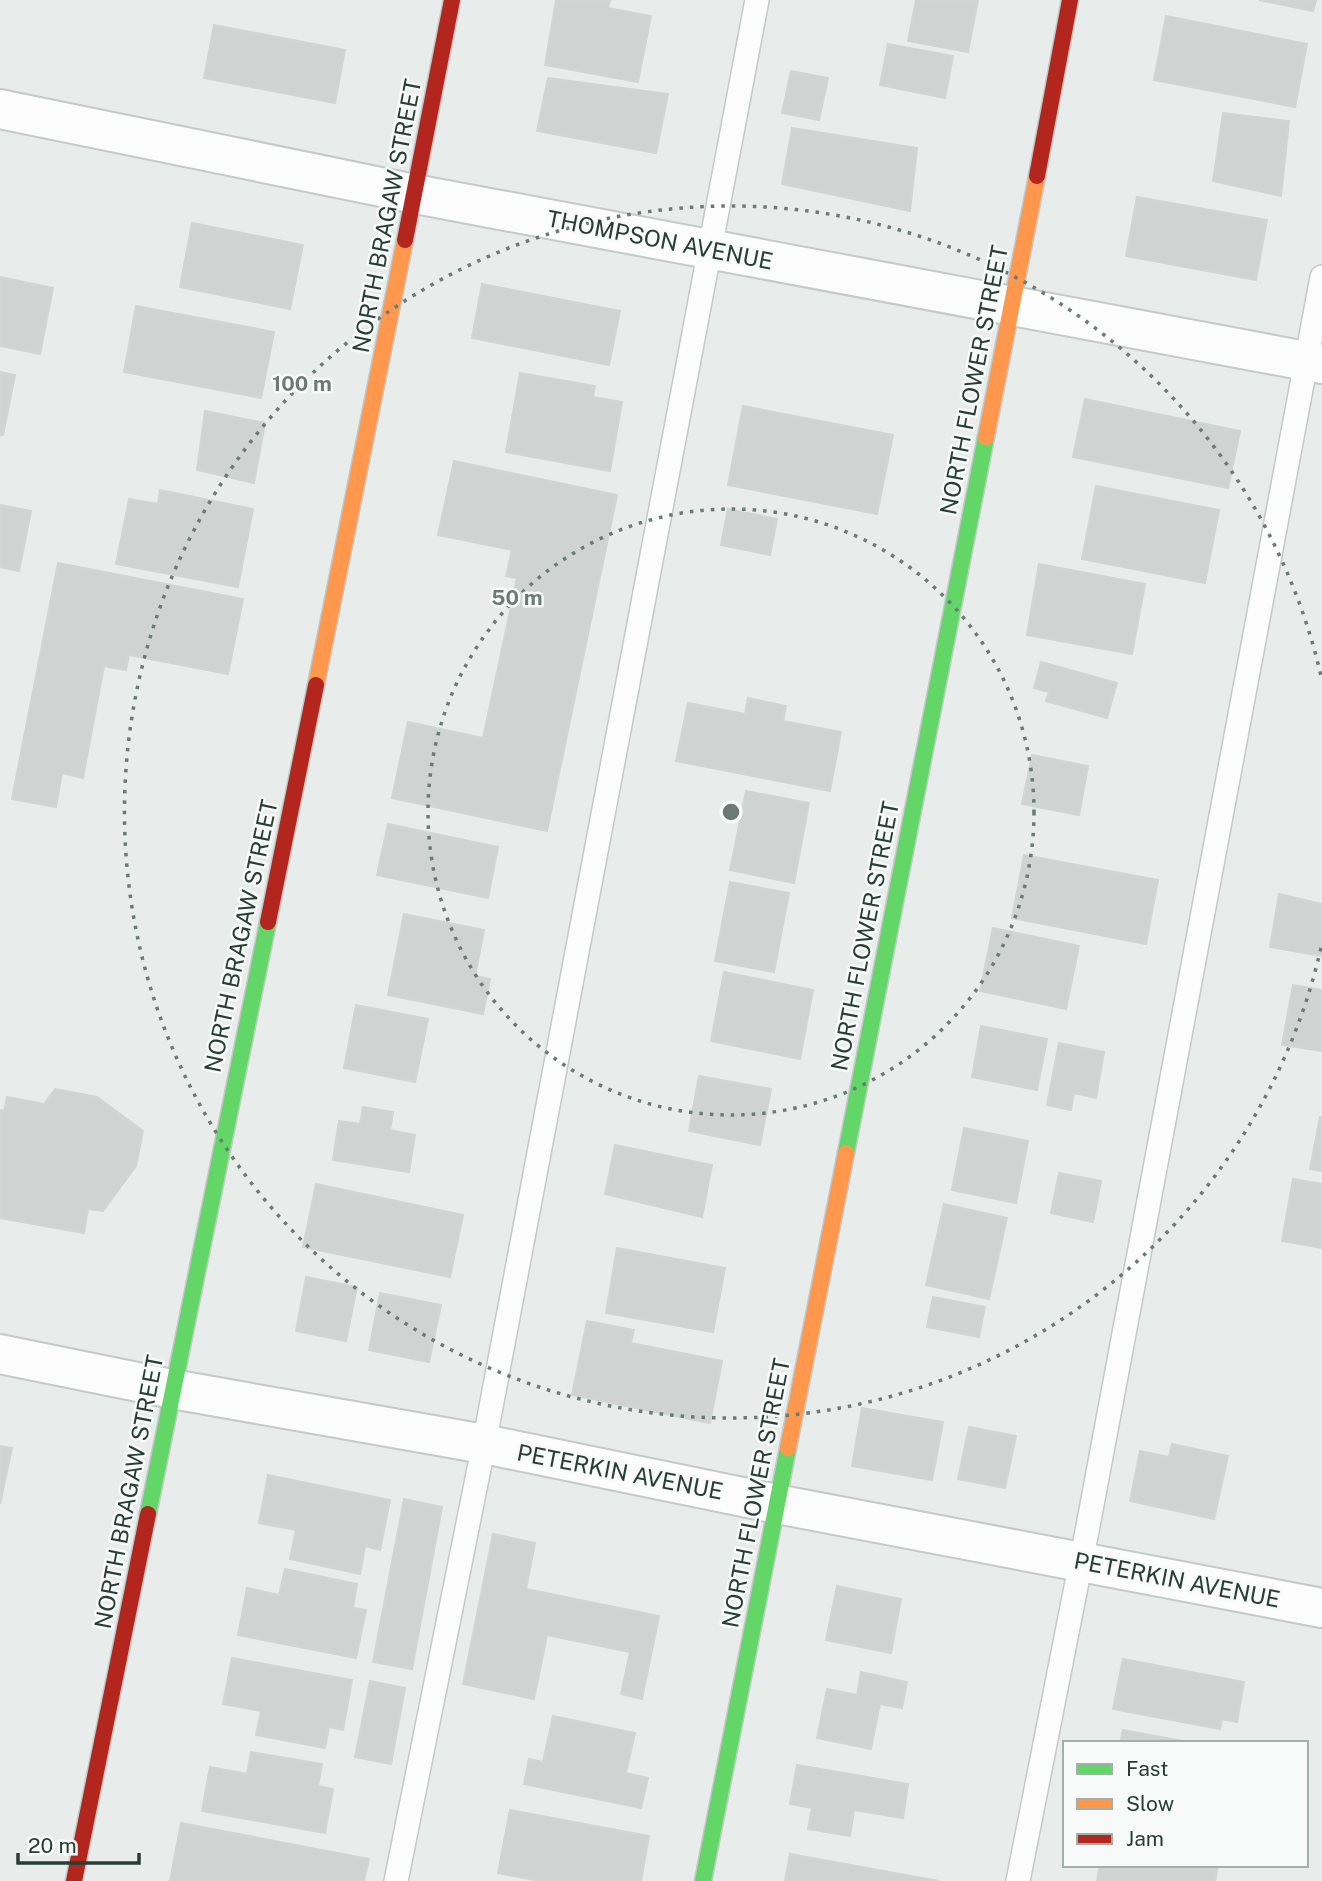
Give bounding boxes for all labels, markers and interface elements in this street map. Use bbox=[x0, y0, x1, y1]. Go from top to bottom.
street label: NORTH BRAGAW STREET bbox=[347, 76, 426, 355]
street label: THOMPSON AVENUE bbox=[545, 204, 775, 275]
street label: NORTH FLOWER STREET bbox=[934, 243, 1013, 517]
text: 100 m bbox=[272, 371, 332, 396]
text: 50 m bbox=[491, 585, 543, 610]
street label: NORTH BRAGAW STREET bbox=[198, 797, 283, 1075]
street label: NORTH FLOWER STREET bbox=[825, 799, 904, 1073]
centre of rings bbox=[719, 800, 743, 824]
street label: NORTH BRAGAW STREET bbox=[89, 1352, 168, 1631]
street label: NORTH FLOWER STREET bbox=[716, 1356, 795, 1630]
street label: PETERKIN AVENUE bbox=[515, 1438, 725, 1505]
street label: PETERKIN AVENUE bbox=[1072, 1546, 1282, 1613]
legend bbox=[1063, 1741, 1308, 1867]
text: Fast bbox=[1126, 1756, 1168, 1781]
text: Slow bbox=[1126, 1791, 1174, 1816]
scale bar bbox=[18, 1822, 138, 1866]
text: Jam bbox=[1126, 1826, 1164, 1851]
text: 20 m bbox=[28, 1833, 77, 1858]

